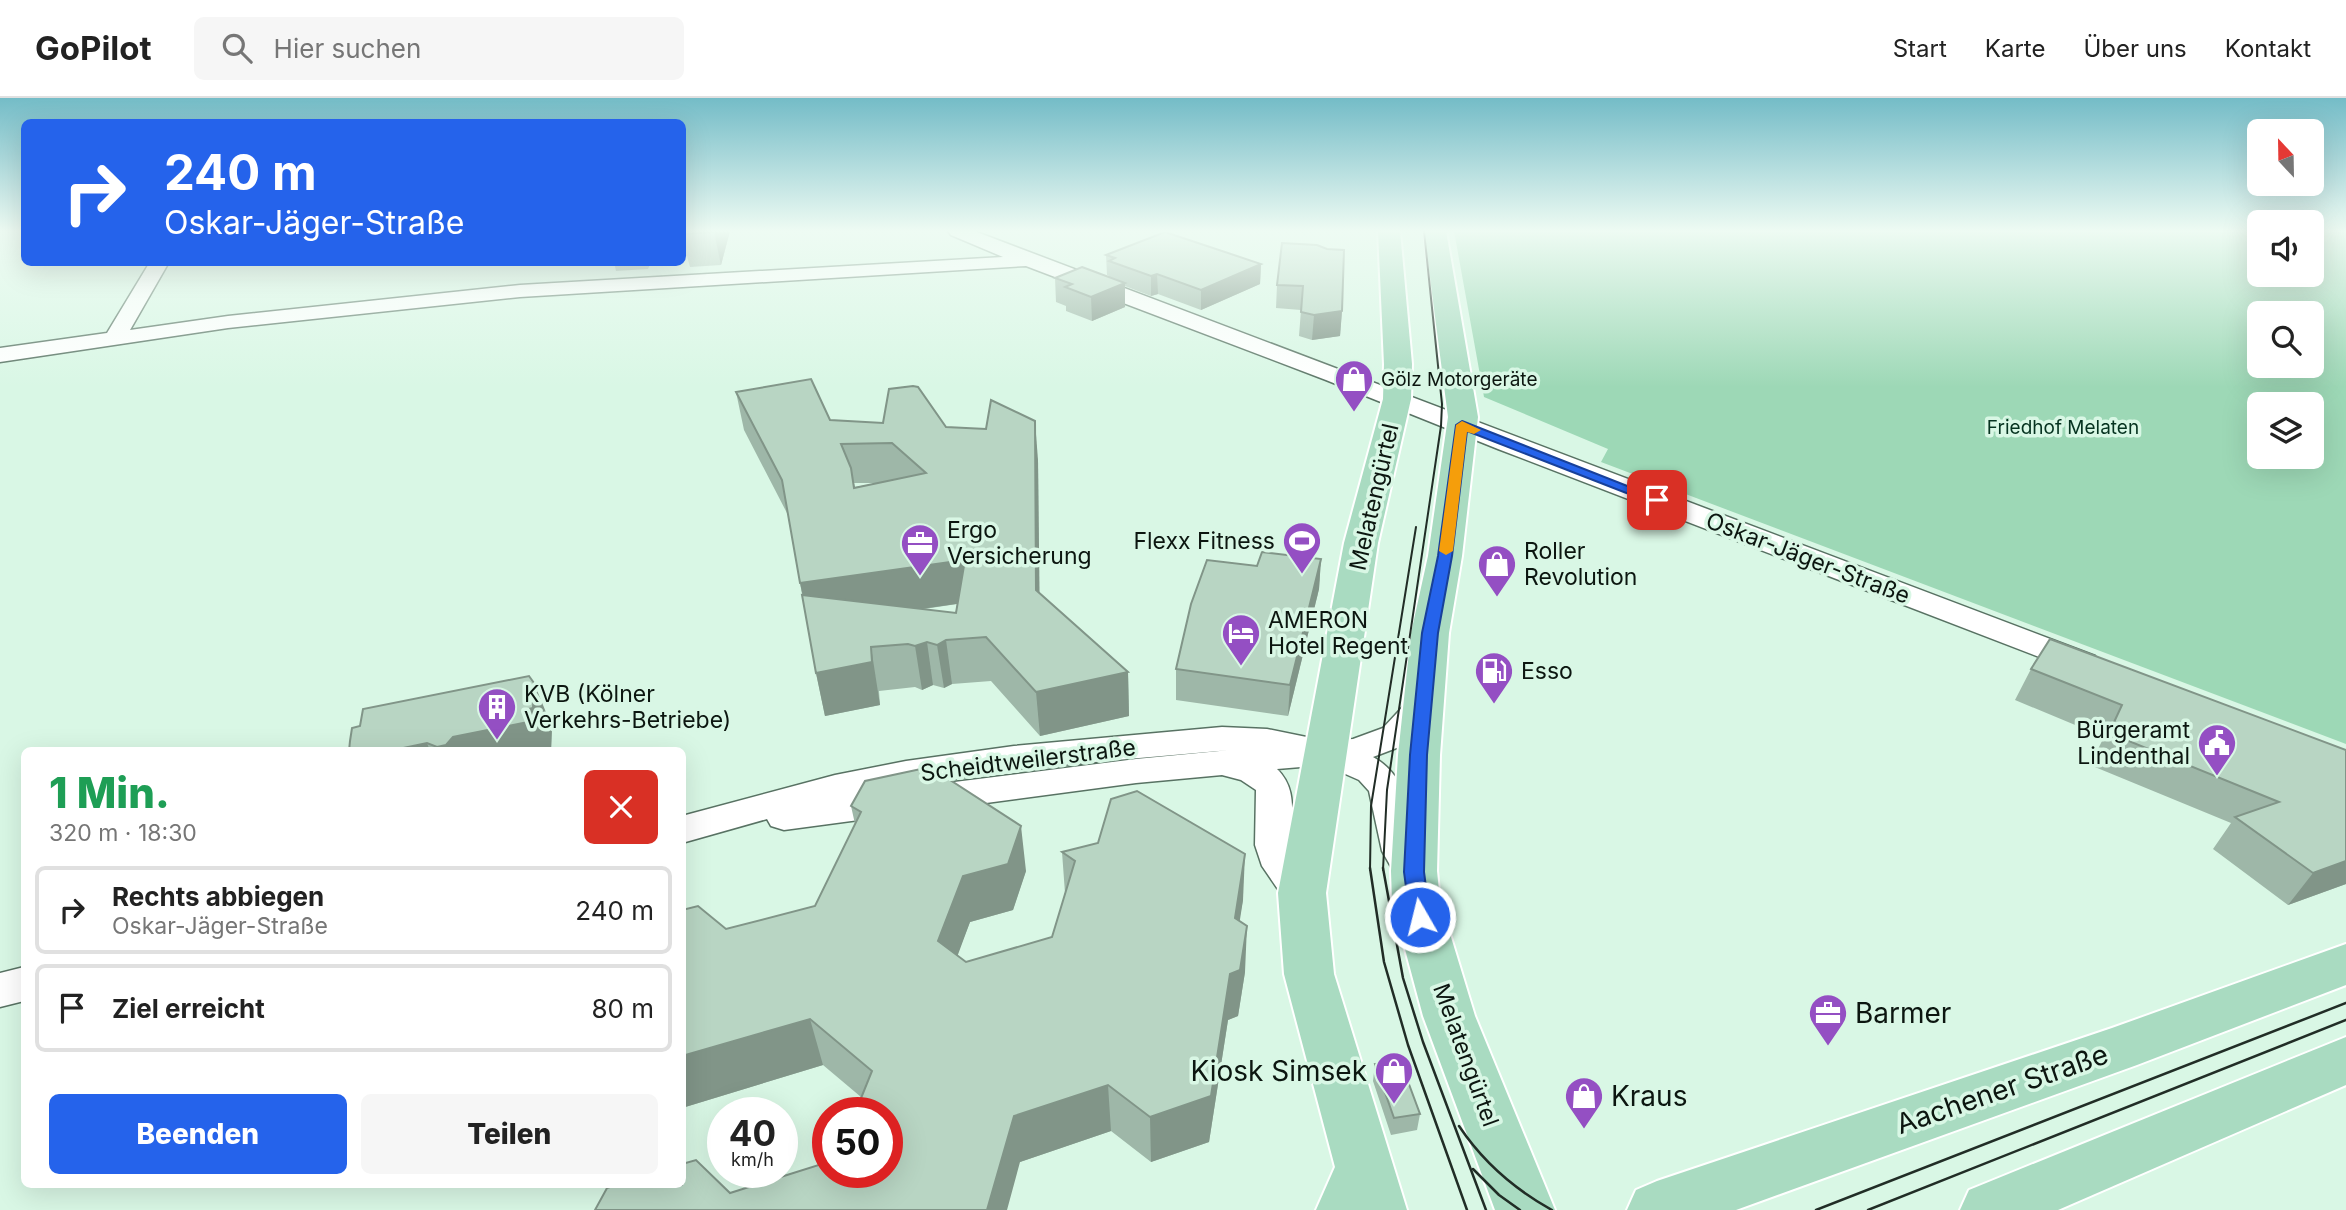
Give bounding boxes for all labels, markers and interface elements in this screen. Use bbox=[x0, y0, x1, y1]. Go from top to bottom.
search box bbox=[194, 17, 684, 80]
text: GoPilot bbox=[35, 28, 152, 68]
icon: search bbox=[218, 29, 256, 67]
text: Hier suchen bbox=[274, 33, 421, 64]
text: Start bbox=[1893, 34, 1947, 63]
text: Karte bbox=[1985, 34, 2045, 63]
text: Über uns bbox=[2083, 34, 2187, 63]
text: Kontakt bbox=[2225, 34, 2311, 63]
north arrow bbox=[2247, 119, 2324, 196]
map controls bbox=[2247, 119, 2324, 469]
text: 240 m bbox=[164, 143, 317, 202]
icon: right bbox=[49, 147, 140, 238]
text: Oskar-Jäger-Straße bbox=[164, 203, 464, 242]
button: sound bbox=[2247, 210, 2324, 287]
button: search bbox=[2247, 301, 2324, 378]
shop icon: Gölz Motorgeräte bbox=[1333, 358, 1375, 413]
place label: Gölz Motorgeräte bbox=[1381, 368, 1537, 391]
button: layers bbox=[2247, 392, 2324, 469]
park label: Friedhof Melaten bbox=[1987, 416, 2139, 439]
street label: Melatengürtel bbox=[1343, 421, 1405, 573]
pin bbox=[1627, 470, 1687, 530]
icon: arrive bbox=[1638, 481, 1676, 519]
street label: Oskar-Jäger-Straße bbox=[1702, 506, 1914, 610]
place label: Ergo Versicherung bbox=[947, 516, 1092, 570]
sports icon: Flexx Fitness bbox=[1281, 520, 1323, 575]
office icon: Ergo Versicherung bbox=[899, 522, 941, 577]
place label: Flexx Fitness bbox=[1133, 527, 1275, 555]
place label: Roller Revolution bbox=[1524, 537, 1637, 591]
shop icon: Roller Revolution bbox=[1476, 543, 1518, 598]
place label: AMERON Hotel Regent bbox=[1268, 606, 1409, 660]
hotel icon: AMERON Hotel Regent bbox=[1220, 612, 1262, 667]
fuel station icon: Esso bbox=[1473, 650, 1515, 705]
place label: Esso bbox=[1521, 657, 1573, 685]
place label: KVB (Kölner Verkehrs-Betriebe) bbox=[524, 680, 731, 734]
building icon: KVB (Kölner Verkehrs-Betriebe) bbox=[476, 686, 518, 741]
place label: Bürgeramt Lindenthal bbox=[2076, 716, 2190, 770]
public building icon: Bürgeramt Lindenthal bbox=[2196, 722, 2238, 777]
street label: Scheidtweilerstraße bbox=[919, 733, 1137, 787]
text: 1 Min. bbox=[49, 767, 170, 818]
button: close bbox=[584, 770, 658, 844]
text: 320 m · 18:30 bbox=[49, 819, 197, 847]
position arrow bbox=[1383, 880, 1457, 954]
text: Rechts abbiegen bbox=[112, 881, 324, 912]
icon: right bbox=[53, 891, 91, 929]
text: 240 m bbox=[575, 895, 654, 926]
text: Oskar-Jäger-Straße bbox=[112, 912, 328, 940]
street label: Melatengürtel bbox=[1427, 980, 1505, 1130]
icon: arrive bbox=[53, 989, 91, 1027]
office icon: Barmer bbox=[1807, 992, 1849, 1047]
text: Ziel erreicht bbox=[112, 993, 265, 1024]
text: 80 m bbox=[591, 993, 654, 1024]
place label: Barmer bbox=[1855, 996, 1951, 1030]
street label: Aachener Straße bbox=[1891, 1037, 2113, 1141]
shop icon: Kiosk Simsek bbox=[1373, 1050, 1415, 1105]
place label: Kiosk Simsek bbox=[1190, 1054, 1367, 1088]
shop icon: Kraus bbox=[1563, 1075, 1605, 1130]
place label: Kraus bbox=[1611, 1079, 1687, 1113]
button: Beenden bbox=[49, 1094, 347, 1174]
button: Teilen bbox=[361, 1094, 658, 1174]
speed limit sign: 50 bbox=[812, 1097, 903, 1188]
text: 40 bbox=[729, 1112, 776, 1154]
text: km/h bbox=[731, 1149, 774, 1170]

